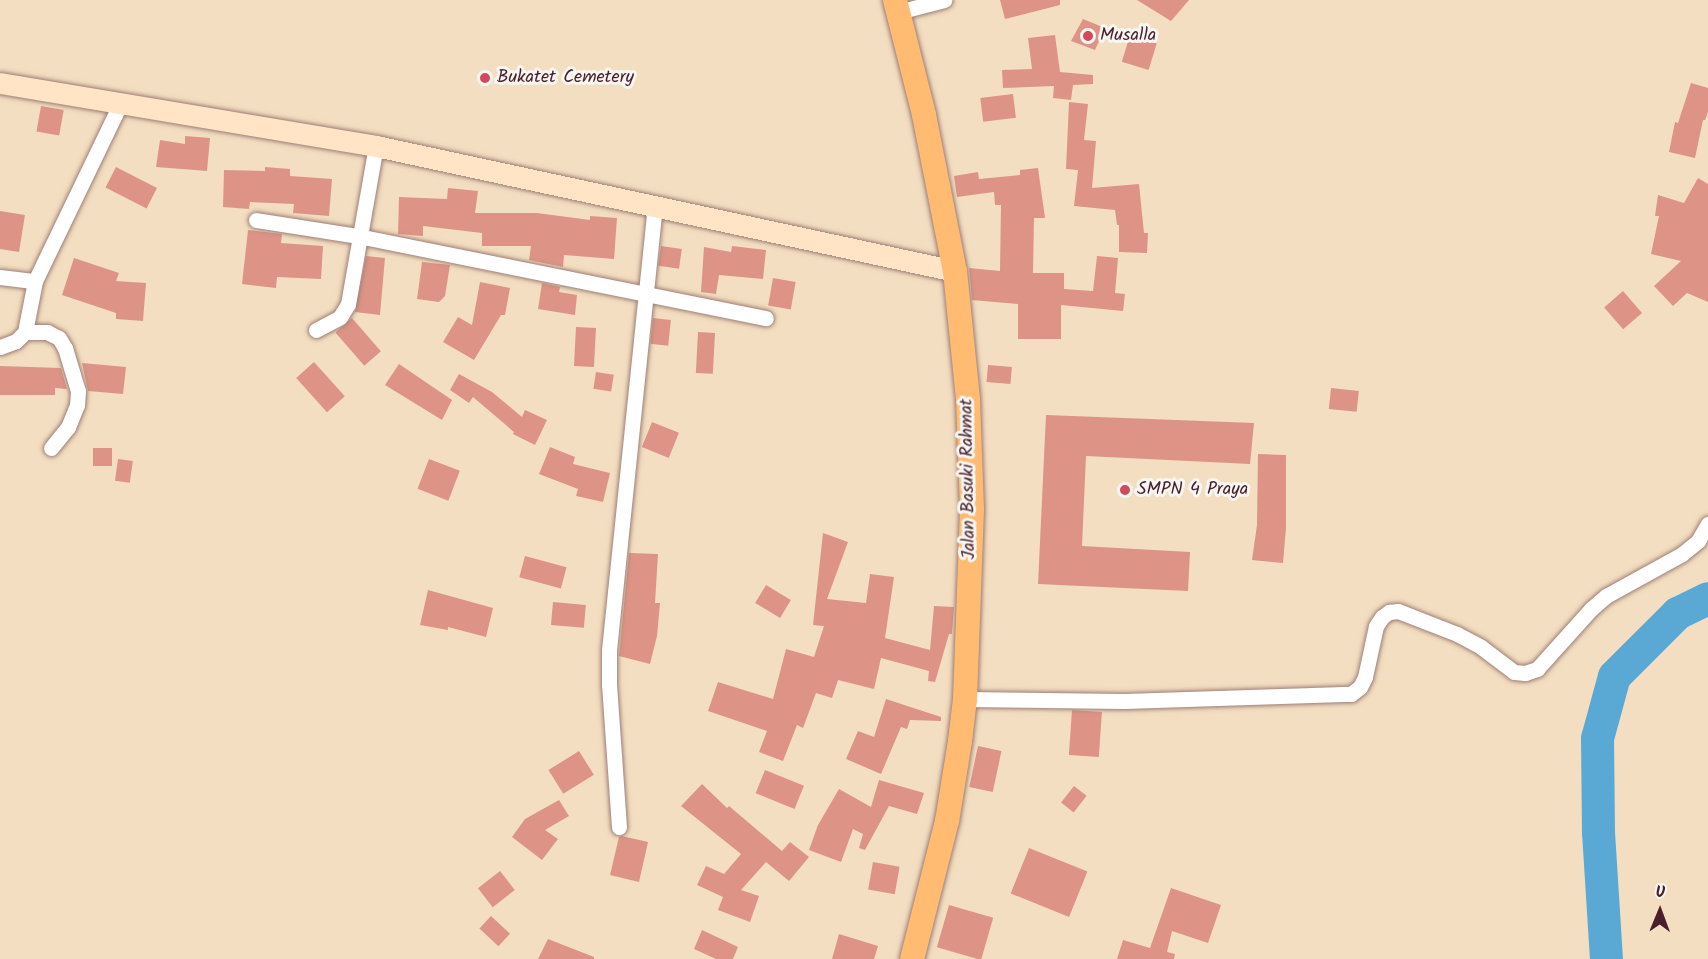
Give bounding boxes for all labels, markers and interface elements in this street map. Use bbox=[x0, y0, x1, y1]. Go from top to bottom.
place label: Musalla bbox=[1100, 25, 1156, 47]
marker: Musalla bbox=[1081, 29, 1095, 43]
place label: Bukatet Cemetery bbox=[497, 67, 634, 89]
marker: Bukatet Cemetery bbox=[478, 71, 492, 85]
street label: Jalan Basuki Rahmat bbox=[957, 398, 981, 560]
place label: SMPN 4 Praya bbox=[1137, 479, 1248, 501]
marker: SMPN 4 Praya bbox=[1118, 483, 1132, 497]
text: U bbox=[1655, 880, 1665, 905]
north arrow bbox=[1630, 881, 1690, 941]

